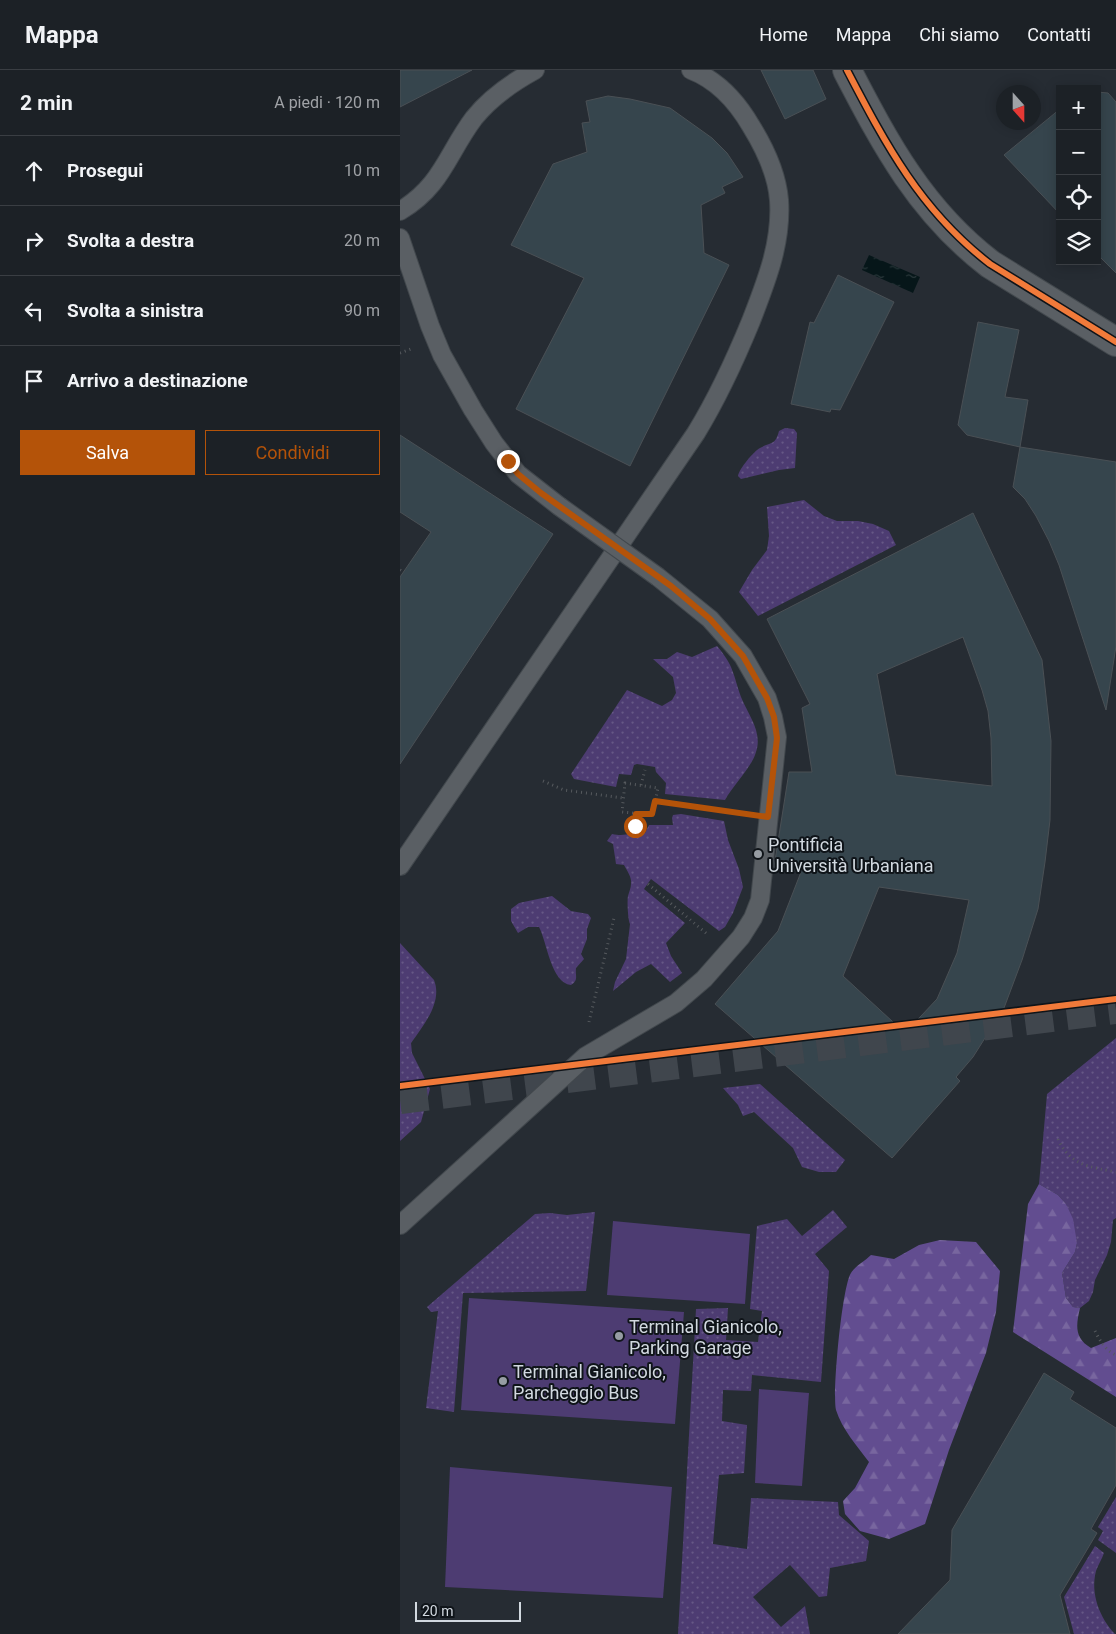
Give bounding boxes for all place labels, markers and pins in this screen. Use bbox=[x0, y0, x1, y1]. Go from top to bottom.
place label: Pontificia Università Urbaniana bbox=[768, 834, 934, 876]
marker: Pontificia Università Urbaniana bbox=[752, 848, 764, 860]
place label: Terminal Gianicolo, Parking Garage bbox=[629, 1316, 782, 1358]
marker: Terminal Gianicolo, Parking Garage bbox=[613, 1330, 625, 1342]
place label: Terminal Gianicolo, Parcheggio Bus bbox=[513, 1361, 666, 1403]
marker: Terminal Gianicolo, Parcheggio Bus bbox=[497, 1375, 509, 1387]

